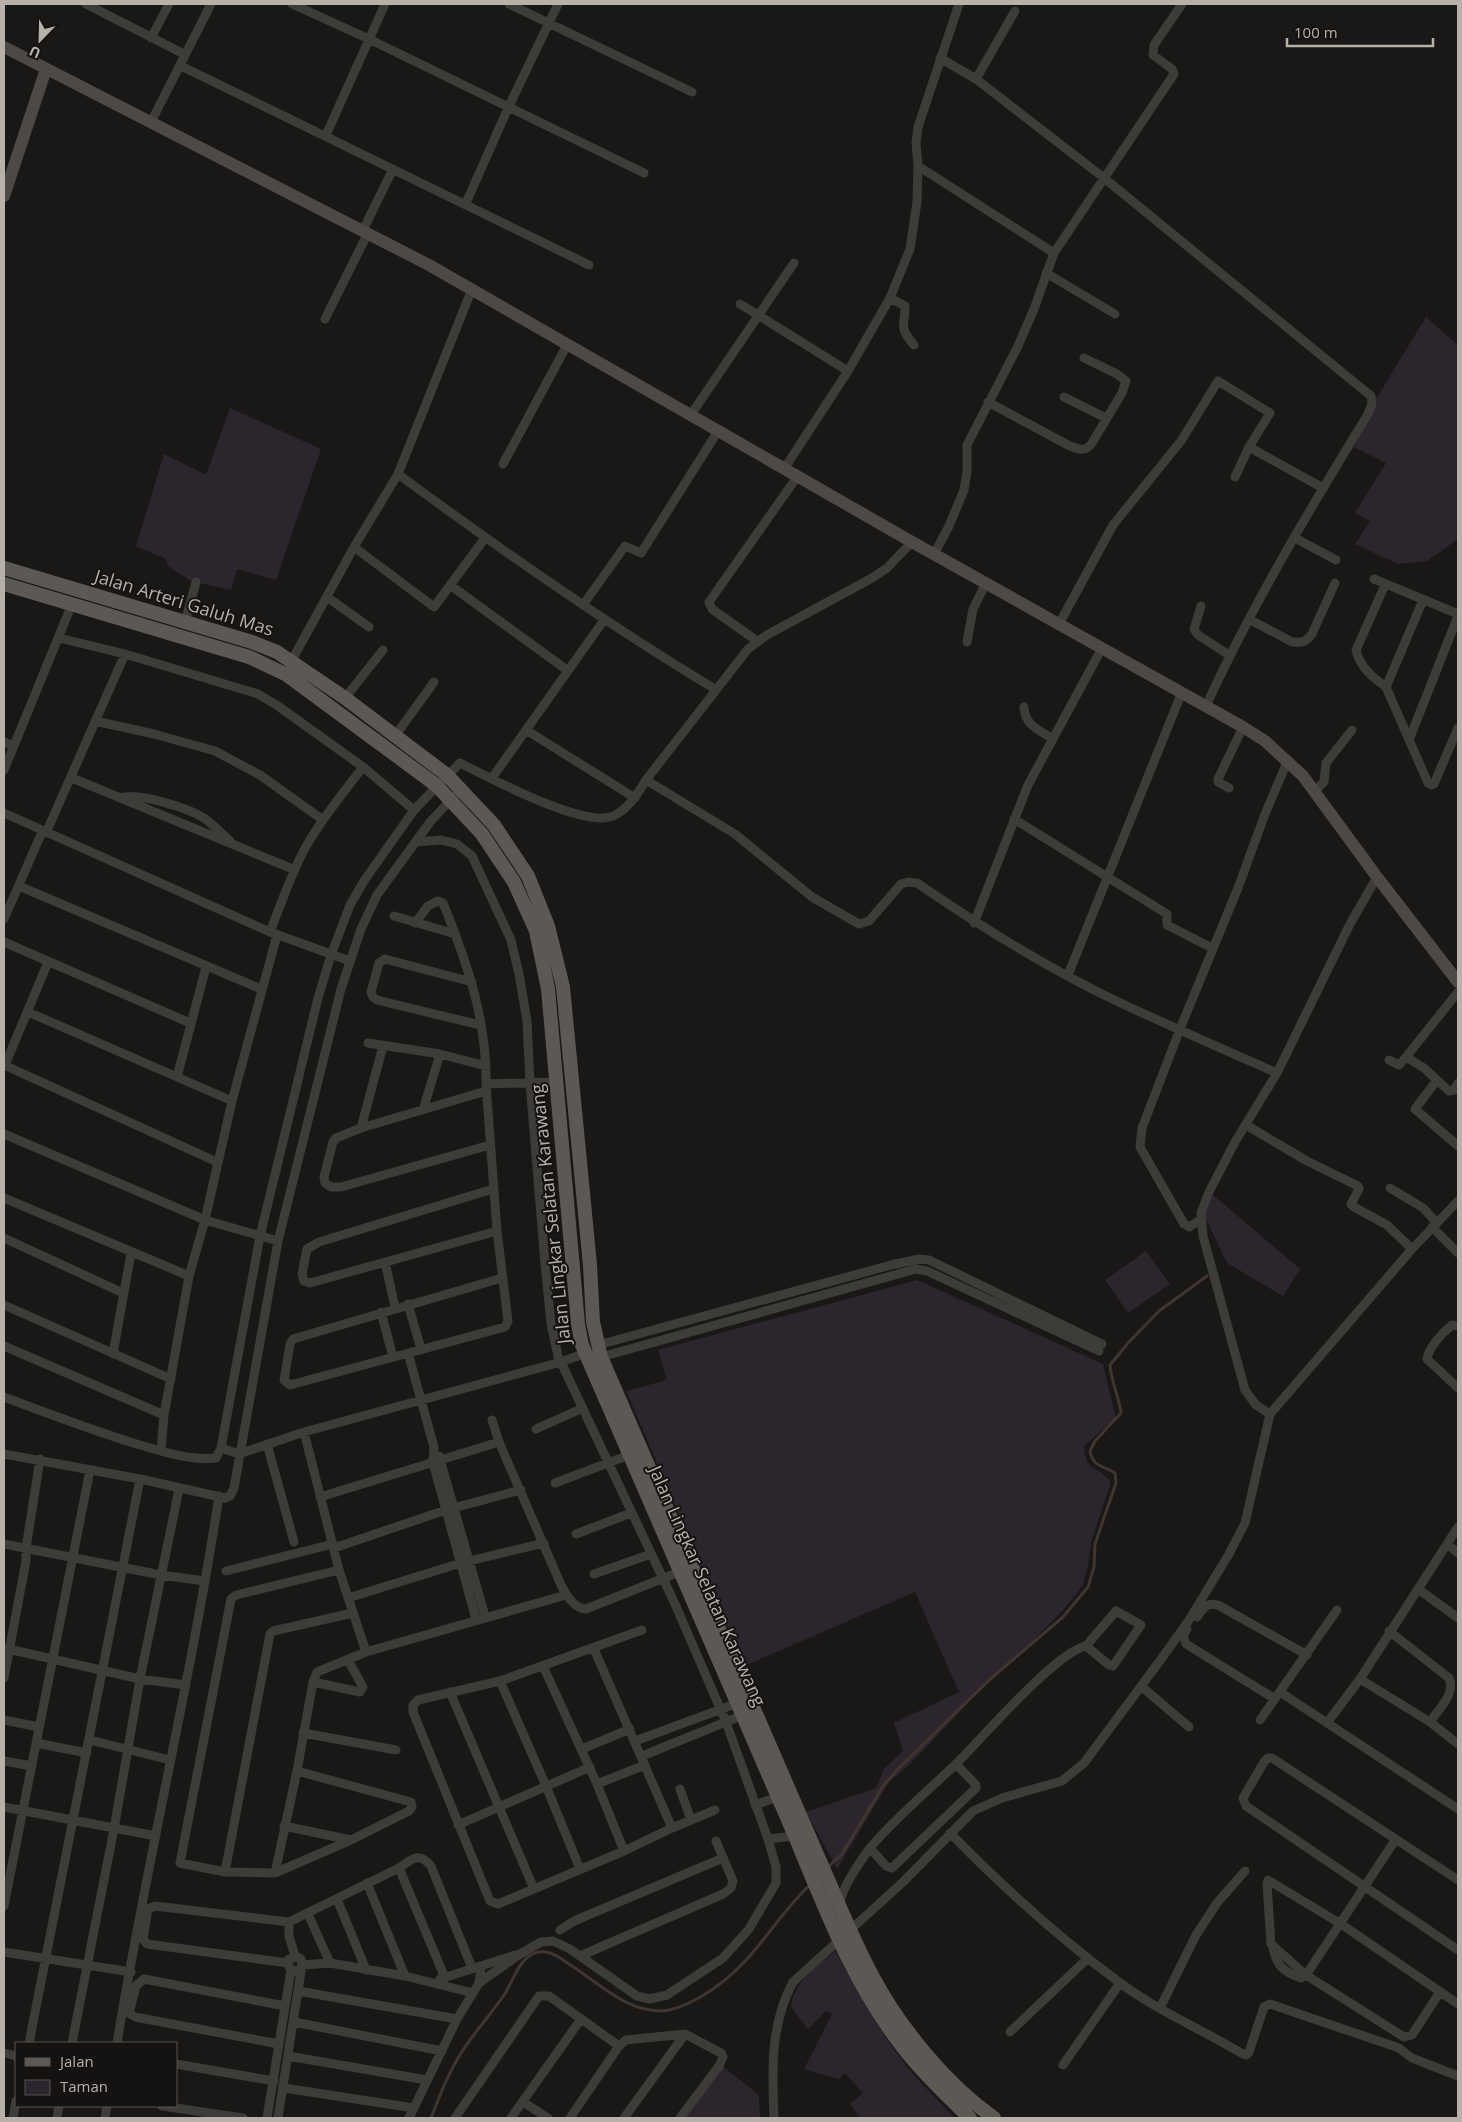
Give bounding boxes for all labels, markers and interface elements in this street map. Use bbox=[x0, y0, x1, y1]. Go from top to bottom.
north arrow bbox=[15, 15, 65, 65]
scale bar bbox=[1287, 15, 1433, 47]
text: 100 m bbox=[1294, 22, 1338, 42]
text: U bbox=[26, 42, 43, 63]
street label: Jalan Arteri Galuh Mas bbox=[90, 563, 277, 641]
street label: Jalan Lingkar Selatan Karawang bbox=[524, 1083, 576, 1347]
street label: Jalan Lingkar Selatan Karawang bbox=[643, 1460, 772, 1710]
legend bbox=[15, 2042, 178, 2107]
text: Jalan bbox=[58, 2051, 94, 2071]
text: Taman bbox=[60, 2076, 108, 2096]

